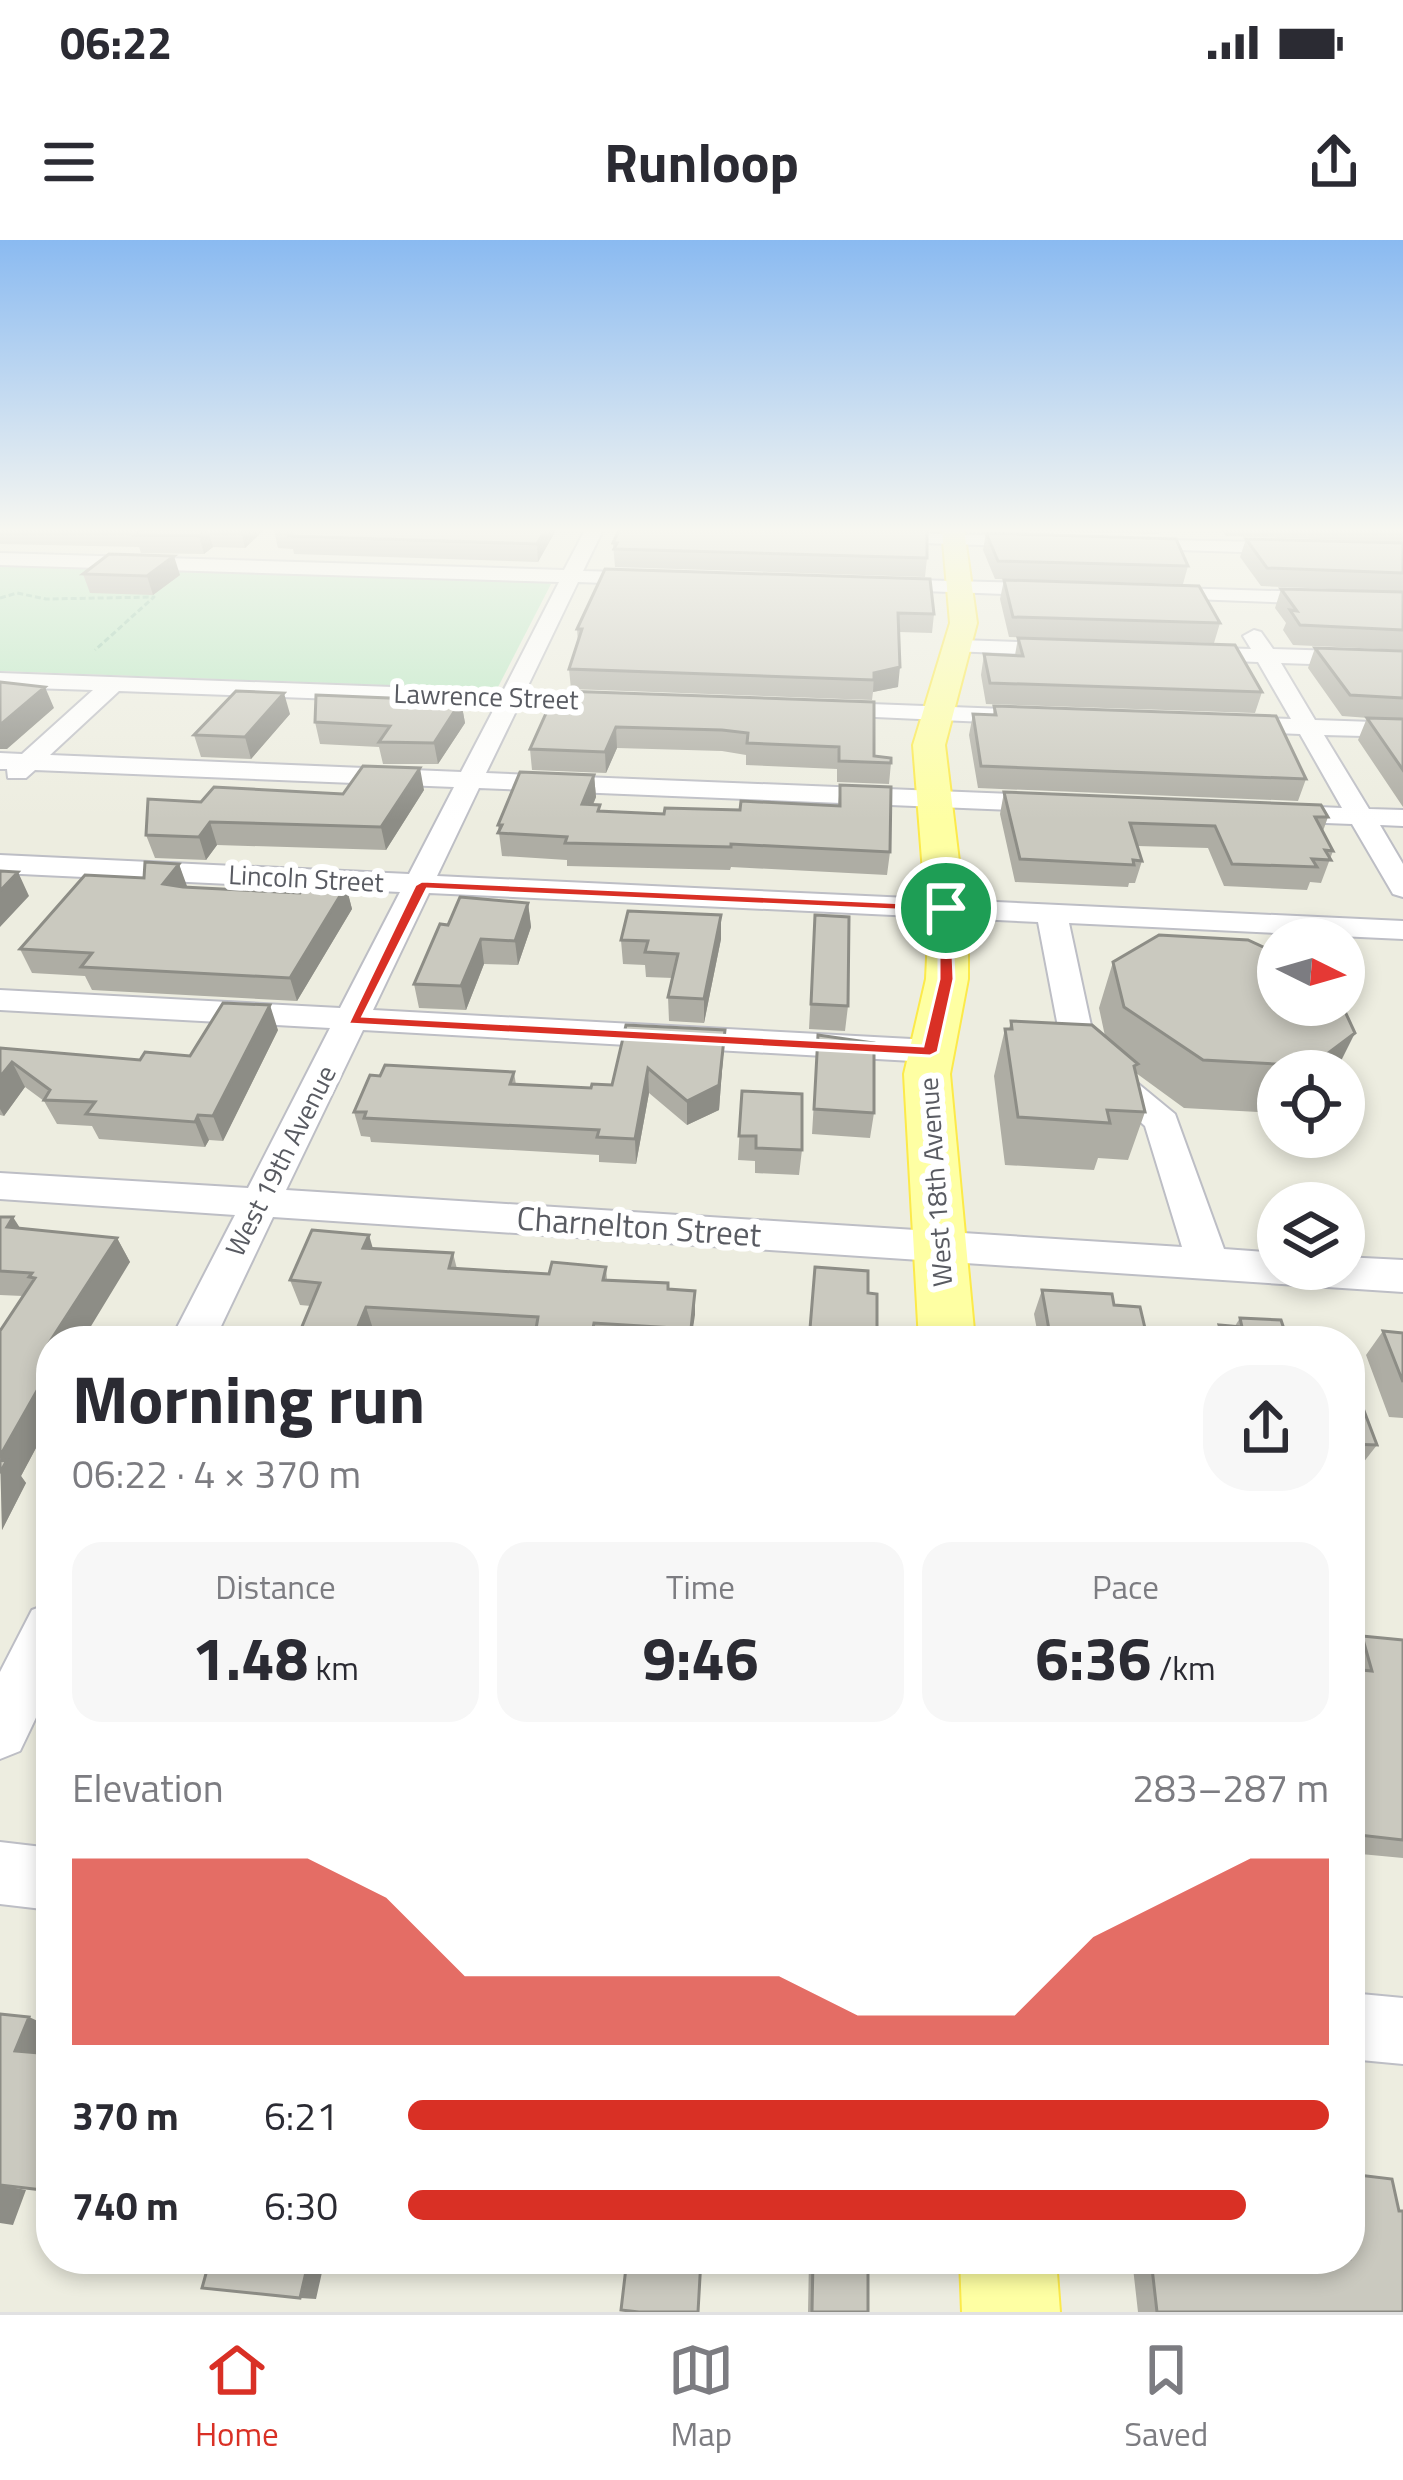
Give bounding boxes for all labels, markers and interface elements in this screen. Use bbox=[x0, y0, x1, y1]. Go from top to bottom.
text: 06:22 bbox=[60, 8, 172, 76]
text: Runloop bbox=[604, 121, 799, 203]
icon: menu bbox=[36, 129, 102, 195]
icon: share bbox=[1301, 129, 1367, 195]
street label: Lawrence Street bbox=[393, 672, 580, 719]
street label: Lincoln Street bbox=[227, 853, 385, 902]
pin bbox=[895, 857, 997, 959]
icon: arrive bbox=[913, 875, 979, 941]
north arrow bbox=[1257, 918, 1365, 1026]
map controls bbox=[1257, 918, 1365, 1290]
button: locate bbox=[1257, 1050, 1365, 1158]
street label: West 19th Avenue bbox=[214, 1058, 346, 1263]
street label: West 18th Avenue bbox=[907, 1076, 962, 1288]
button: layers bbox=[1257, 1182, 1365, 1290]
street label: Charnelton Street bbox=[515, 1193, 763, 1260]
text: Morning run bbox=[72, 1348, 425, 1449]
button: share bbox=[1203, 1365, 1329, 1491]
text: 06:22 · 4 × 370 m bbox=[72, 1444, 361, 1503]
text: Distance bbox=[215, 1562, 336, 1612]
text: Time bbox=[666, 1562, 735, 1612]
text: Pace bbox=[1092, 1562, 1159, 1612]
text: 1.48 bbox=[192, 1612, 308, 1703]
text: 9:46 bbox=[642, 1612, 759, 1703]
text: 6:36 bbox=[1035, 1612, 1151, 1703]
text: km bbox=[308, 1643, 359, 1693]
text: /km bbox=[1151, 1643, 1216, 1693]
text: Elevation bbox=[72, 1758, 224, 1817]
text: 283–287 m bbox=[1132, 1758, 1329, 1817]
text: 370 m bbox=[72, 2086, 179, 2145]
text: 6:21 bbox=[264, 2086, 338, 2145]
text: 740 m bbox=[72, 2176, 179, 2235]
text: 6:30 bbox=[264, 2176, 338, 2235]
tab: Home bbox=[195, 2337, 279, 2459]
tab: Map bbox=[668, 2337, 734, 2459]
tab: Saved bbox=[1124, 2337, 1208, 2459]

